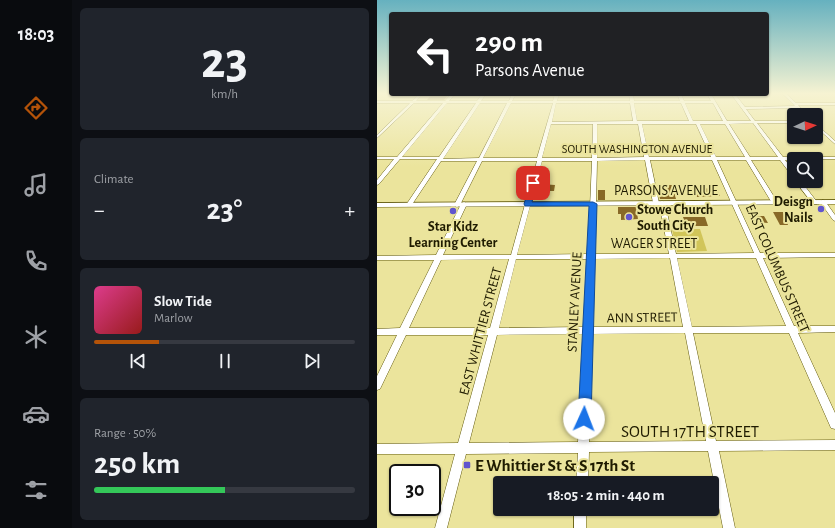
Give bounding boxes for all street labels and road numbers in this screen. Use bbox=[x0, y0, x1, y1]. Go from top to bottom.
street label: SOUTH WASHINGTON AVENUE bbox=[562, 143, 712, 155]
street label: PARSONS AVENUE bbox=[614, 184, 718, 198]
street label: EAST COLUMBUS STREET bbox=[742, 202, 812, 335]
street label: WAGER STREET bbox=[611, 237, 697, 251]
street label: STANLEY AVENUE bbox=[565, 252, 585, 352]
street label: EAST WHITTIER STREET bbox=[457, 266, 505, 397]
street label: ANN STREET bbox=[606, 310, 678, 326]
street label: SOUTH 17TH STREET bbox=[621, 423, 759, 440]

